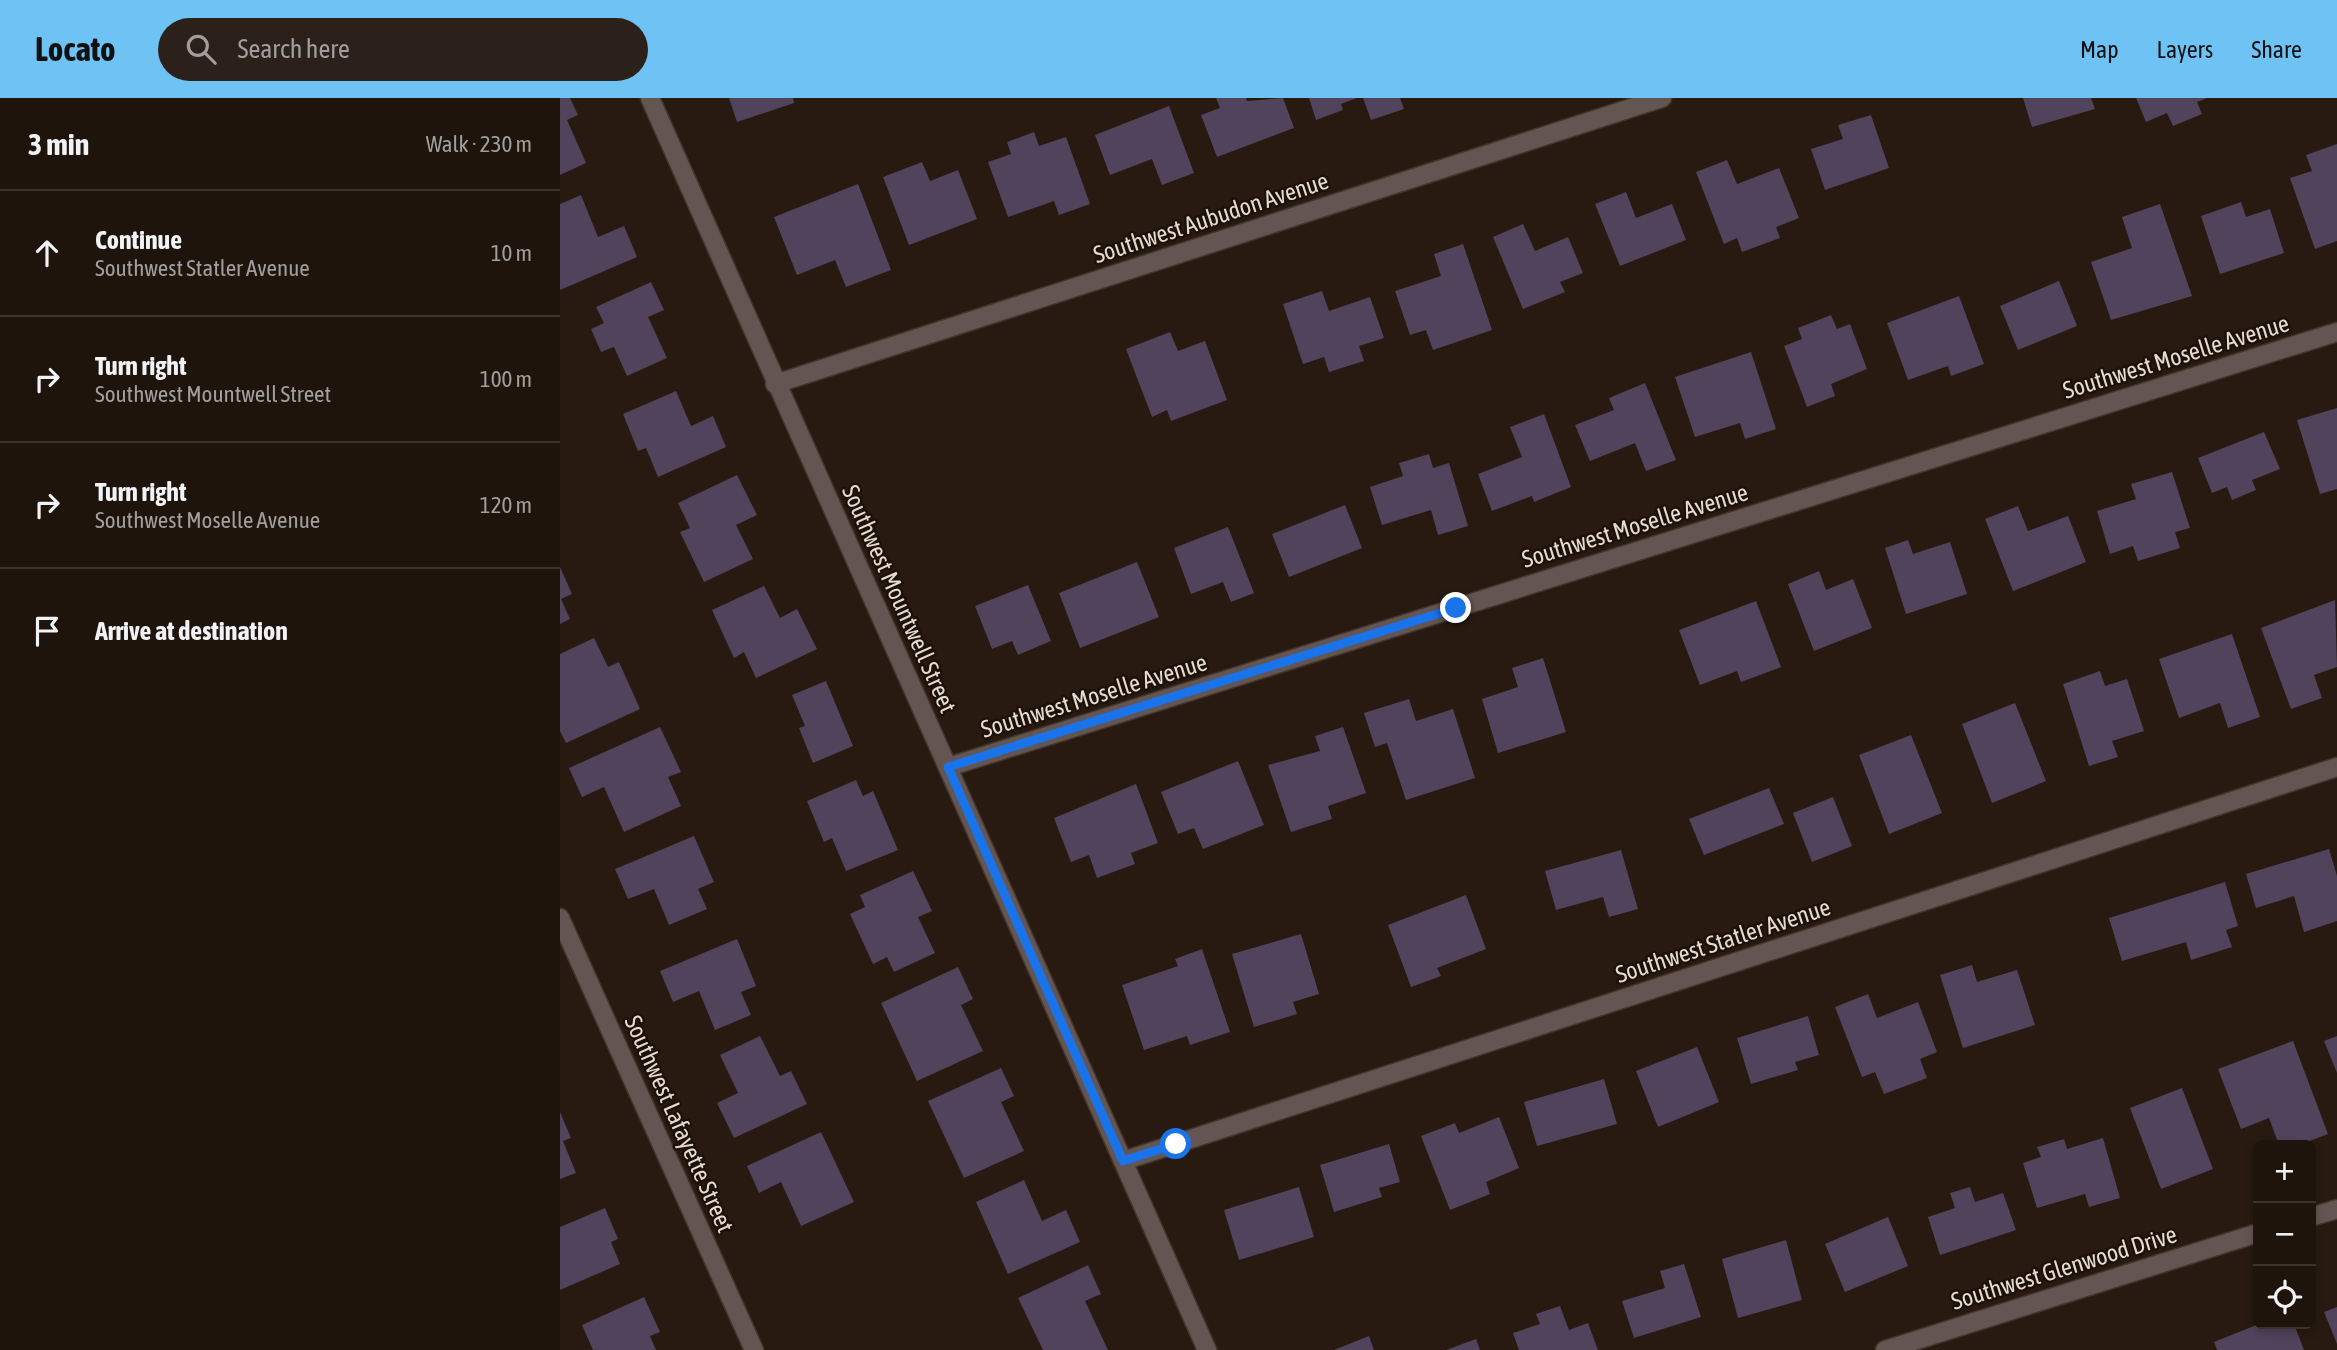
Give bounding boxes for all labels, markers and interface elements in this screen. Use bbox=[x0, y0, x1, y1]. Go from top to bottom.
search box bbox=[158, 18, 648, 81]
text: Locato bbox=[35, 30, 116, 68]
icon: search bbox=[182, 30, 220, 68]
text: Search here bbox=[238, 34, 350, 64]
text: Map bbox=[2080, 36, 2119, 63]
text: Layers bbox=[2157, 36, 2213, 63]
text: Share bbox=[2251, 36, 2302, 63]
text: 3 min bbox=[28, 127, 89, 161]
text: Walk · 230 m bbox=[426, 131, 532, 157]
street label: Southwest Aubudon Avenue bbox=[1090, 167, 1332, 268]
text: Continue bbox=[95, 225, 182, 255]
icon: ahead bbox=[28, 234, 66, 272]
text: 10 m bbox=[491, 240, 532, 266]
text: Southwest Statler Avenue bbox=[95, 255, 310, 281]
street label: Southwest Moselle Avenue bbox=[2060, 309, 2292, 404]
text: Turn right bbox=[95, 351, 186, 381]
icon: right bbox=[28, 360, 66, 398]
text: 100 m bbox=[480, 366, 532, 392]
text: Southwest Mountwell Street bbox=[95, 381, 331, 407]
text: Turn right bbox=[95, 477, 186, 507]
street label: Southwest Moselle Avenue bbox=[1519, 478, 1751, 573]
street label: Southwest Mountwell Street bbox=[837, 481, 962, 717]
icon: right bbox=[28, 486, 66, 524]
text: 120 m bbox=[480, 492, 532, 518]
text: Southwest Moselle Avenue bbox=[95, 507, 320, 533]
route end bbox=[1440, 592, 1471, 623]
icon: arrive bbox=[28, 612, 66, 650]
text: Arrive at destination bbox=[95, 616, 288, 646]
street label: Southwest Moselle Avenue bbox=[978, 648, 1210, 743]
street label: Southwest Statler Avenue bbox=[1612, 893, 1834, 988]
street label: Southwest Lafayette Street bbox=[619, 1011, 739, 1236]
route start bbox=[1160, 1128, 1191, 1159]
map controls bbox=[2253, 1140, 2316, 1329]
button: + bbox=[2253, 1140, 2316, 1203]
button: − bbox=[2253, 1203, 2316, 1266]
street label: Southwest Glenwood Drive bbox=[1948, 1220, 2180, 1315]
button: locate bbox=[2253, 1266, 2316, 1329]

